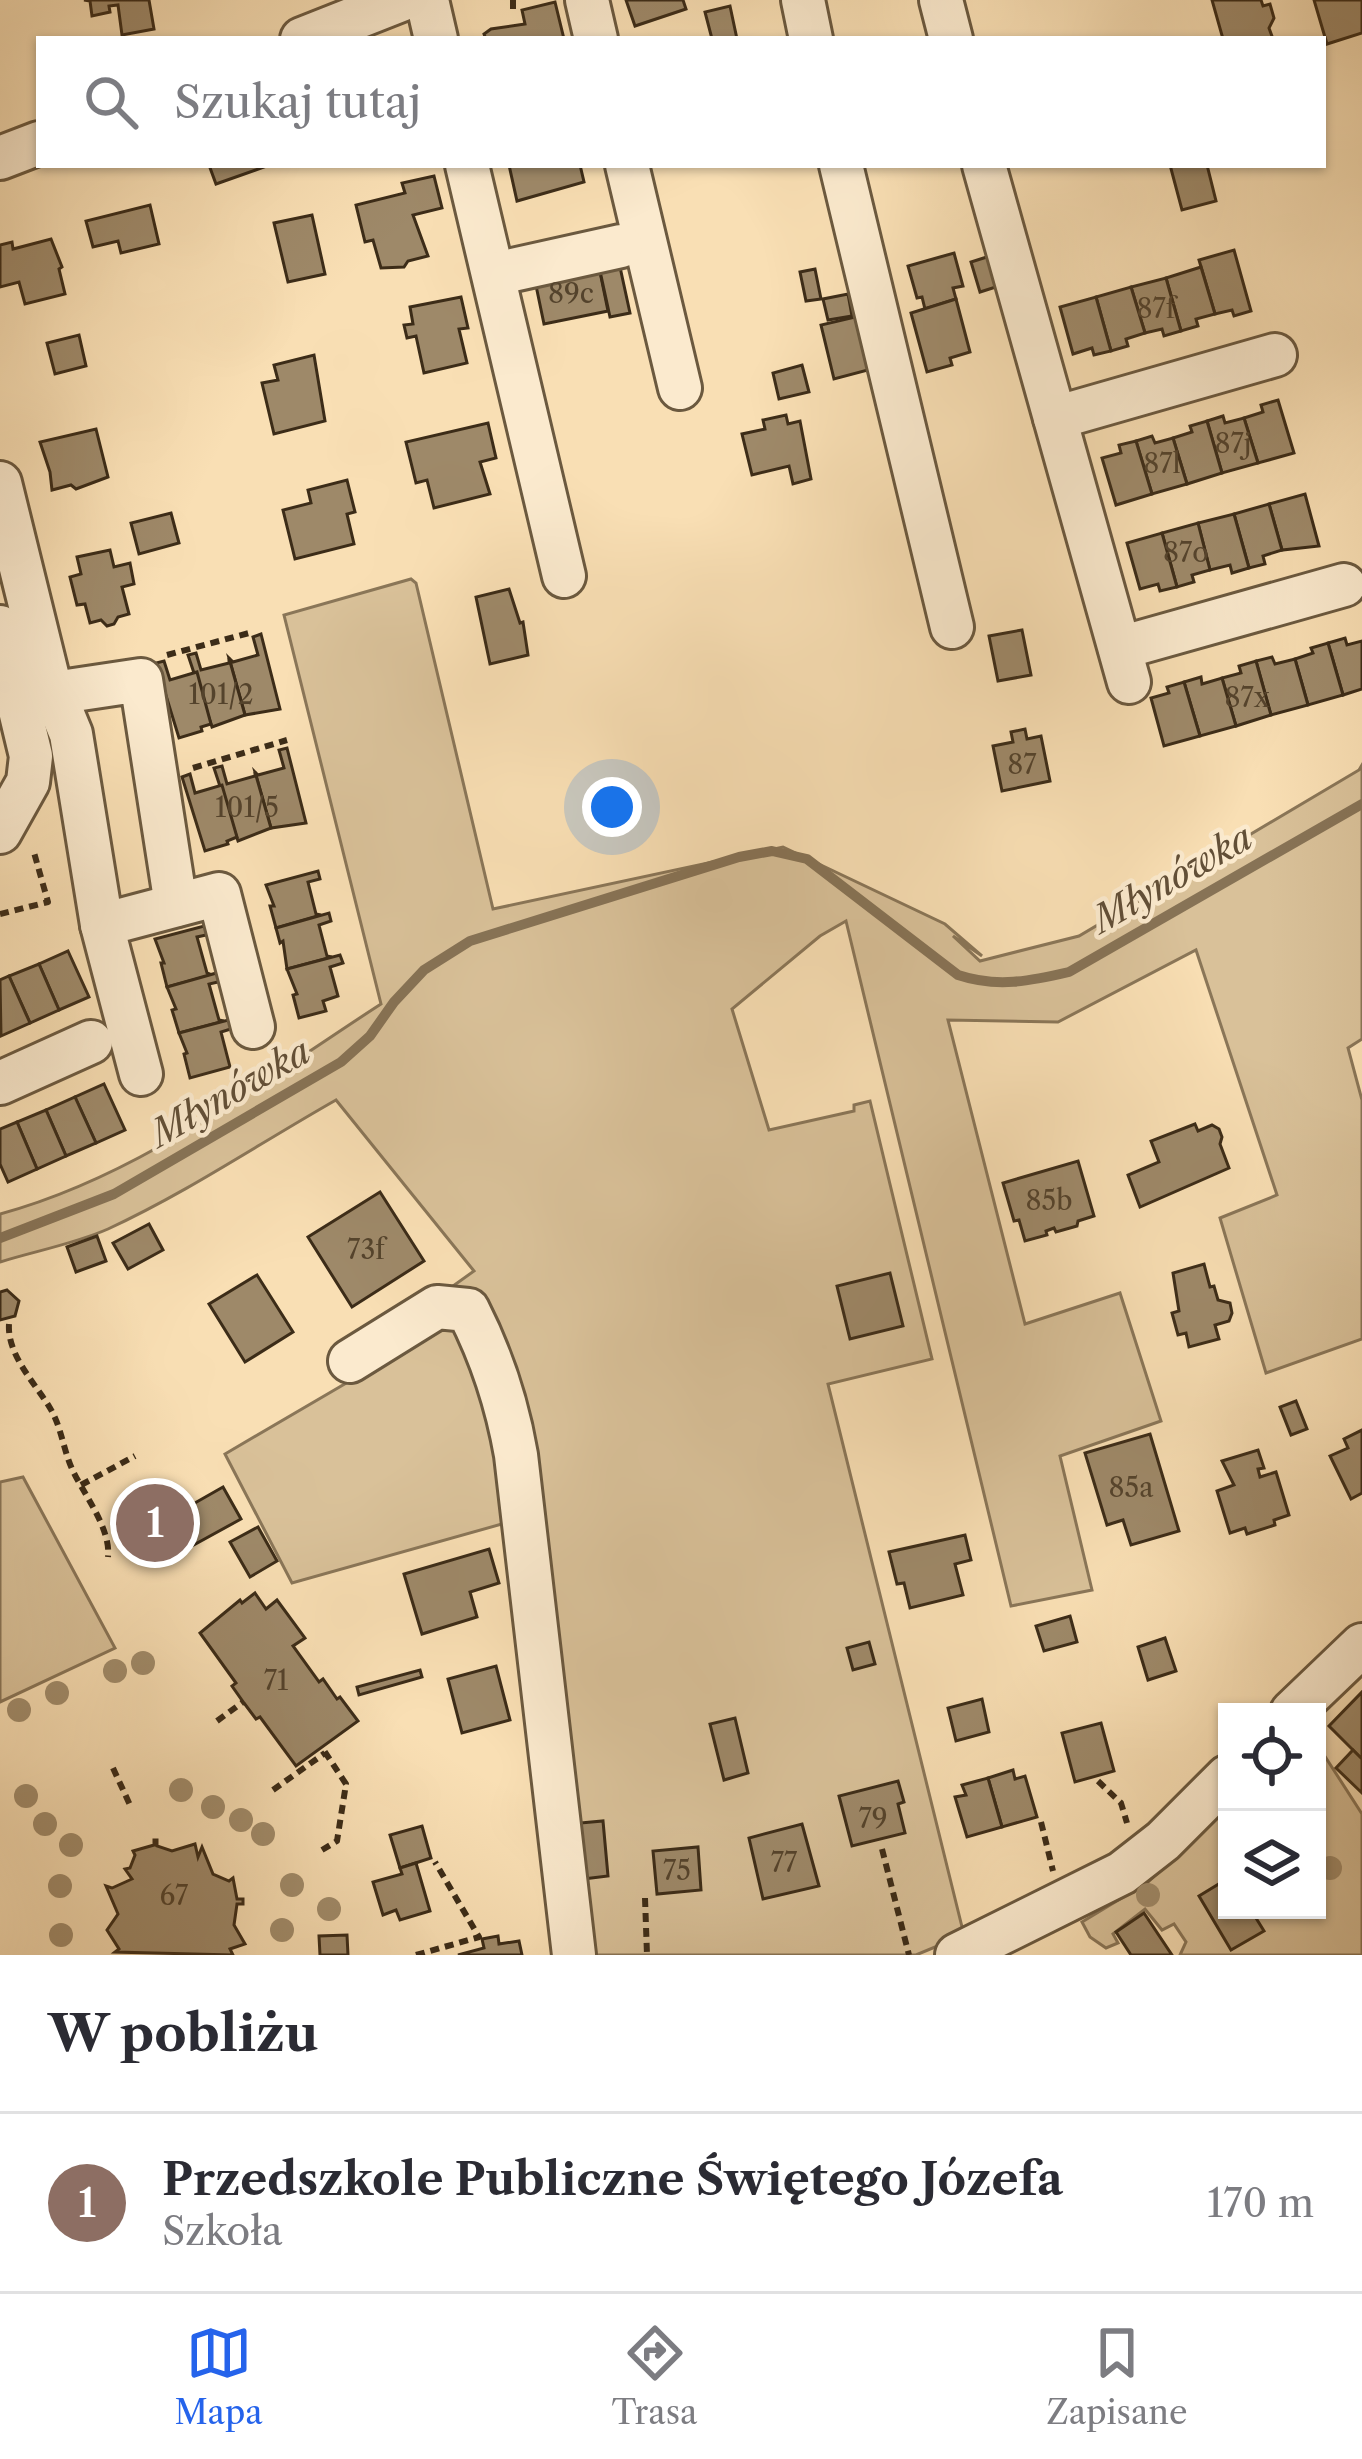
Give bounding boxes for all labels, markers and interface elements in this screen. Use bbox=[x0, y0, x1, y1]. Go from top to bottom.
search box bbox=[36, 36, 1326, 168]
icon: search bbox=[78, 69, 144, 135]
text: Szukaj tutaj bbox=[174, 74, 421, 130]
house number: 89c bbox=[548, 277, 594, 310]
house number: 87f bbox=[1137, 292, 1179, 325]
house number: 87j bbox=[1215, 427, 1251, 460]
house number: 87l bbox=[1143, 447, 1181, 480]
house number: 87o bbox=[1163, 536, 1209, 569]
house number: 101/2 bbox=[188, 678, 254, 711]
house number: 87x bbox=[1224, 681, 1270, 714]
house number: 87 bbox=[1007, 748, 1037, 781]
your location bbox=[582, 777, 642, 837]
house number: 101/5 bbox=[215, 791, 279, 824]
water label: Młynówka bbox=[1081, 815, 1260, 943]
water label: Młynówka bbox=[139, 1029, 318, 1157]
house number: 85b bbox=[1026, 1184, 1072, 1217]
house number: 73f bbox=[347, 1233, 388, 1266]
house number: 85a bbox=[1109, 1471, 1154, 1504]
pin: 1 bbox=[116, 1478, 194, 1568]
house number: 71 bbox=[264, 1664, 288, 1697]
map controls bbox=[1218, 1703, 1326, 1919]
button: locate bbox=[1218, 1703, 1326, 1811]
house number: 79 bbox=[858, 1802, 888, 1835]
button: layers bbox=[1218, 1811, 1326, 1919]
house number: 77 bbox=[771, 1846, 798, 1879]
house number: 75 bbox=[663, 1854, 691, 1887]
house number: 67 bbox=[160, 1879, 189, 1912]
text: W pobliżu bbox=[48, 2002, 319, 2064]
text: Przedszkole Publiczne Świętego Józefa bbox=[162, 2151, 1063, 2207]
text: 1 bbox=[78, 2179, 96, 2227]
text: 170 m bbox=[1207, 2179, 1314, 2227]
text: Szkoła bbox=[162, 2207, 283, 2255]
tab: Mapa bbox=[175, 2320, 263, 2433]
tab: Trasa bbox=[612, 2320, 697, 2433]
tab: Zapisane bbox=[1046, 2320, 1187, 2433]

